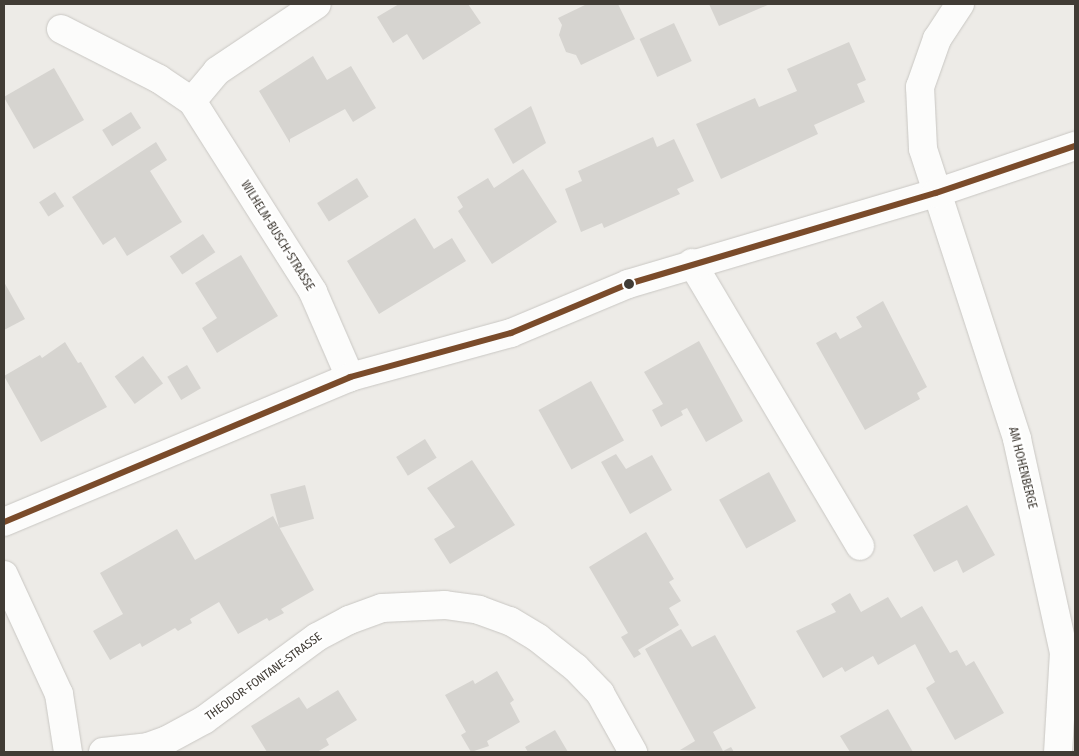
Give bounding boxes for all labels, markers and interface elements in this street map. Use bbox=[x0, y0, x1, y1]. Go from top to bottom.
street label: WILHELM-BUSCH-STRASSE bbox=[237, 178, 317, 294]
unlabelled marker bbox=[624, 279, 634, 289]
street label: AM HOHENBERGE bbox=[1005, 426, 1039, 510]
street label: THEODOR-FONTANE-STRASSE bbox=[203, 630, 325, 724]

